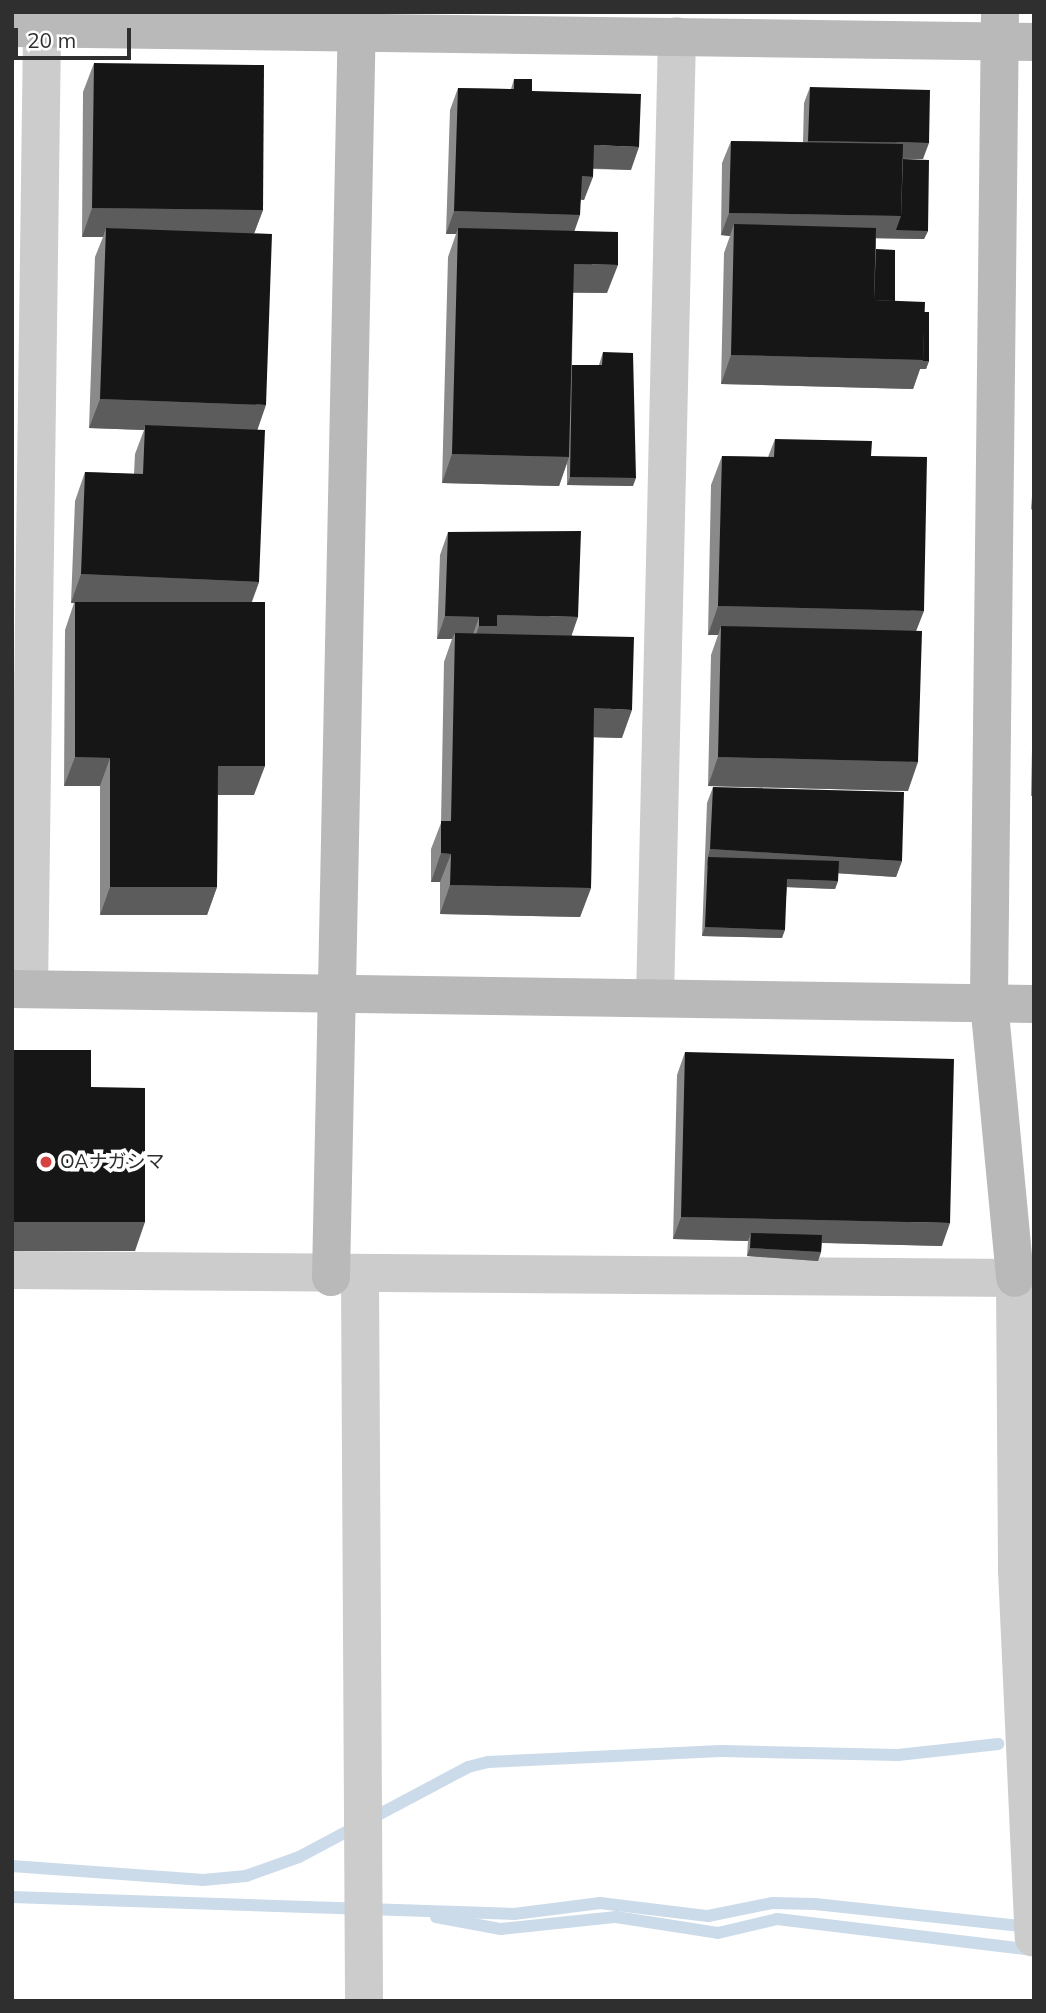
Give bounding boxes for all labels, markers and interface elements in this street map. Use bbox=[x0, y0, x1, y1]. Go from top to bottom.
scale bar bbox=[18, 14, 135, 58]
text: 20 m bbox=[27, 27, 76, 53]
place label: OAナガシマ bbox=[60, 1151, 164, 1173]
marker: OAナガシマ bbox=[38, 1154, 54, 1170]

